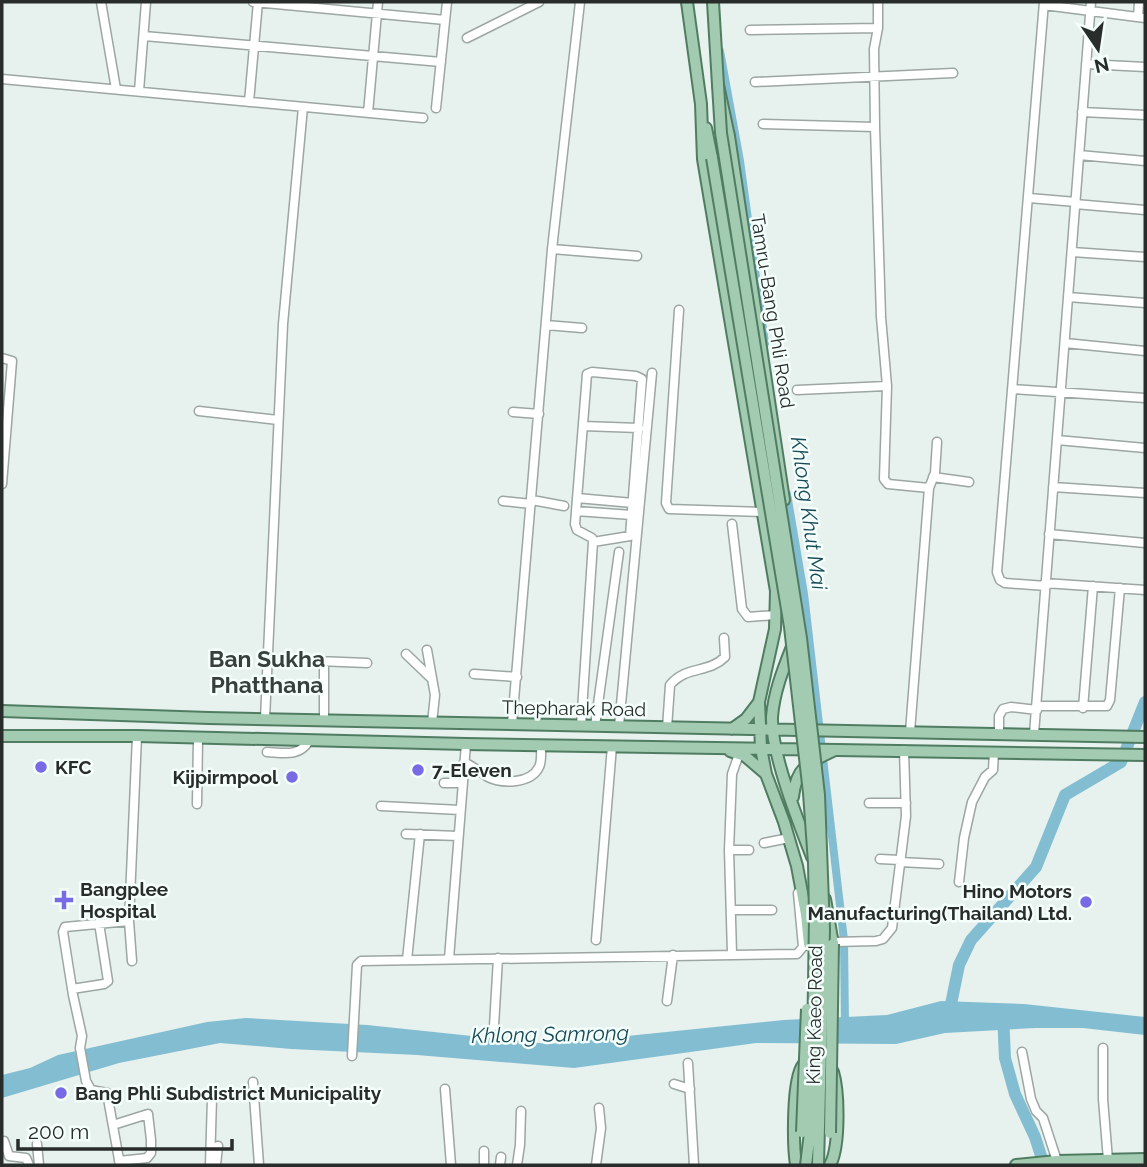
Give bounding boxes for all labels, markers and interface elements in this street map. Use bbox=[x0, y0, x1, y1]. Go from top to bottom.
north arrow bbox=[1063, 14, 1133, 84]
text: N bbox=[1092, 53, 1111, 78]
street label: Tamru-Bang Phli Road bbox=[747, 212, 799, 410]
water label: Khlong Khut Mai bbox=[786, 435, 832, 592]
district label: Ban Sukha Phatthana bbox=[209, 645, 325, 698]
street label: Thepharak Road bbox=[502, 696, 646, 720]
place label: KFC bbox=[55, 756, 91, 778]
marker: KFC bbox=[33, 759, 49, 775]
place label: 7-Eleven bbox=[432, 759, 512, 781]
marker: 7-Eleven bbox=[410, 762, 426, 778]
place label: Kijpirmpool bbox=[172, 766, 279, 788]
marker: Kijpirmpool bbox=[284, 769, 300, 785]
place label: Bangplee Hospital bbox=[80, 878, 168, 922]
place label: Hino Motors Manufacturing(Thailand) Ltd. bbox=[808, 880, 1072, 924]
marker: Bangplee Hospital bbox=[54, 890, 74, 910]
marker: Hino Motors Manufacturing(Thailand) Ltd. bbox=[1078, 894, 1094, 910]
street label: King Kaeo Road bbox=[802, 945, 826, 1085]
water label: Khlong Samrong bbox=[471, 1020, 629, 1048]
place label: Bang Phli Subdistrict Municipality bbox=[75, 1082, 382, 1104]
marker: Bang Phli Subdistrict Municipality bbox=[53, 1085, 69, 1101]
scale bar bbox=[18, 1108, 231, 1152]
text: 200 m bbox=[28, 1119, 89, 1144]

